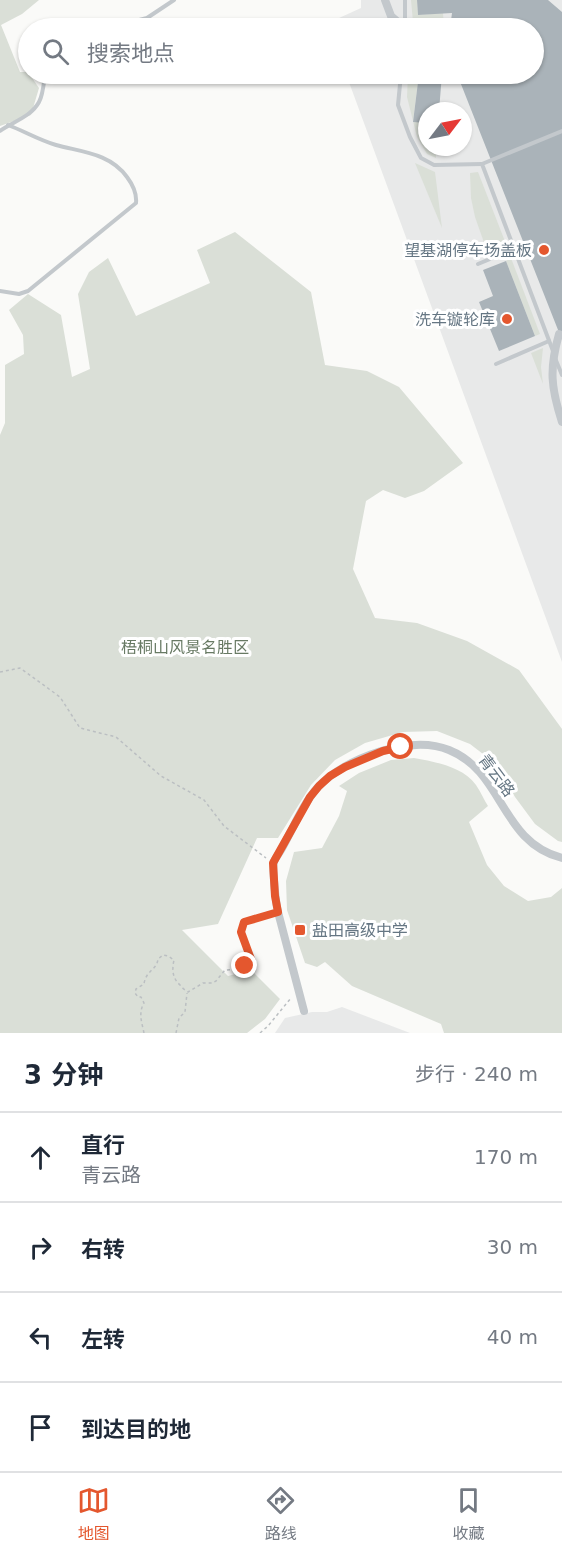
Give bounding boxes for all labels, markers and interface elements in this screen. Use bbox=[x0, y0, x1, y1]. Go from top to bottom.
search box bbox=[18, 18, 544, 84]
icon: search bbox=[39, 35, 72, 68]
text: 搜索地点 bbox=[87, 41, 175, 66]
north arrow bbox=[418, 102, 472, 156]
place label: 望基湖停车场盖板 bbox=[404, 241, 532, 260]
marker: 望基湖停车场盖板 bbox=[537, 243, 551, 257]
place label: 洗车镟轮库 bbox=[415, 310, 495, 329]
marker: 洗车镟轮库 bbox=[500, 312, 514, 326]
park label: 梧桐山风景名胜区 bbox=[121, 638, 249, 657]
route start bbox=[387, 733, 413, 759]
street label: 青云路 bbox=[475, 750, 519, 800]
place label: 盐田高级中学 bbox=[312, 921, 408, 940]
marker: 盐田高级中学 bbox=[293, 923, 307, 937]
route end bbox=[231, 952, 257, 978]
text: 3 分钟 bbox=[24, 1060, 103, 1090]
text: 步行 · 240 m bbox=[415, 1062, 538, 1086]
text: 直行 bbox=[81, 1133, 125, 1158]
icon: ahead bbox=[24, 1141, 57, 1174]
text: 170 m bbox=[474, 1145, 538, 1169]
text: 青云路 bbox=[81, 1163, 141, 1187]
icon: right bbox=[24, 1231, 57, 1264]
text: 30 m bbox=[487, 1235, 538, 1259]
text: 右转 bbox=[81, 1237, 125, 1262]
icon: left bbox=[24, 1321, 57, 1354]
text: 40 m bbox=[487, 1325, 538, 1349]
text: 左转 bbox=[81, 1327, 125, 1352]
icon: arrive bbox=[24, 1411, 57, 1444]
text: 到达目的地 bbox=[81, 1417, 191, 1442]
tab: 地图 bbox=[77, 1484, 110, 1544]
tab: 路线 bbox=[264, 1484, 297, 1544]
tab: 收藏 bbox=[452, 1484, 485, 1544]

